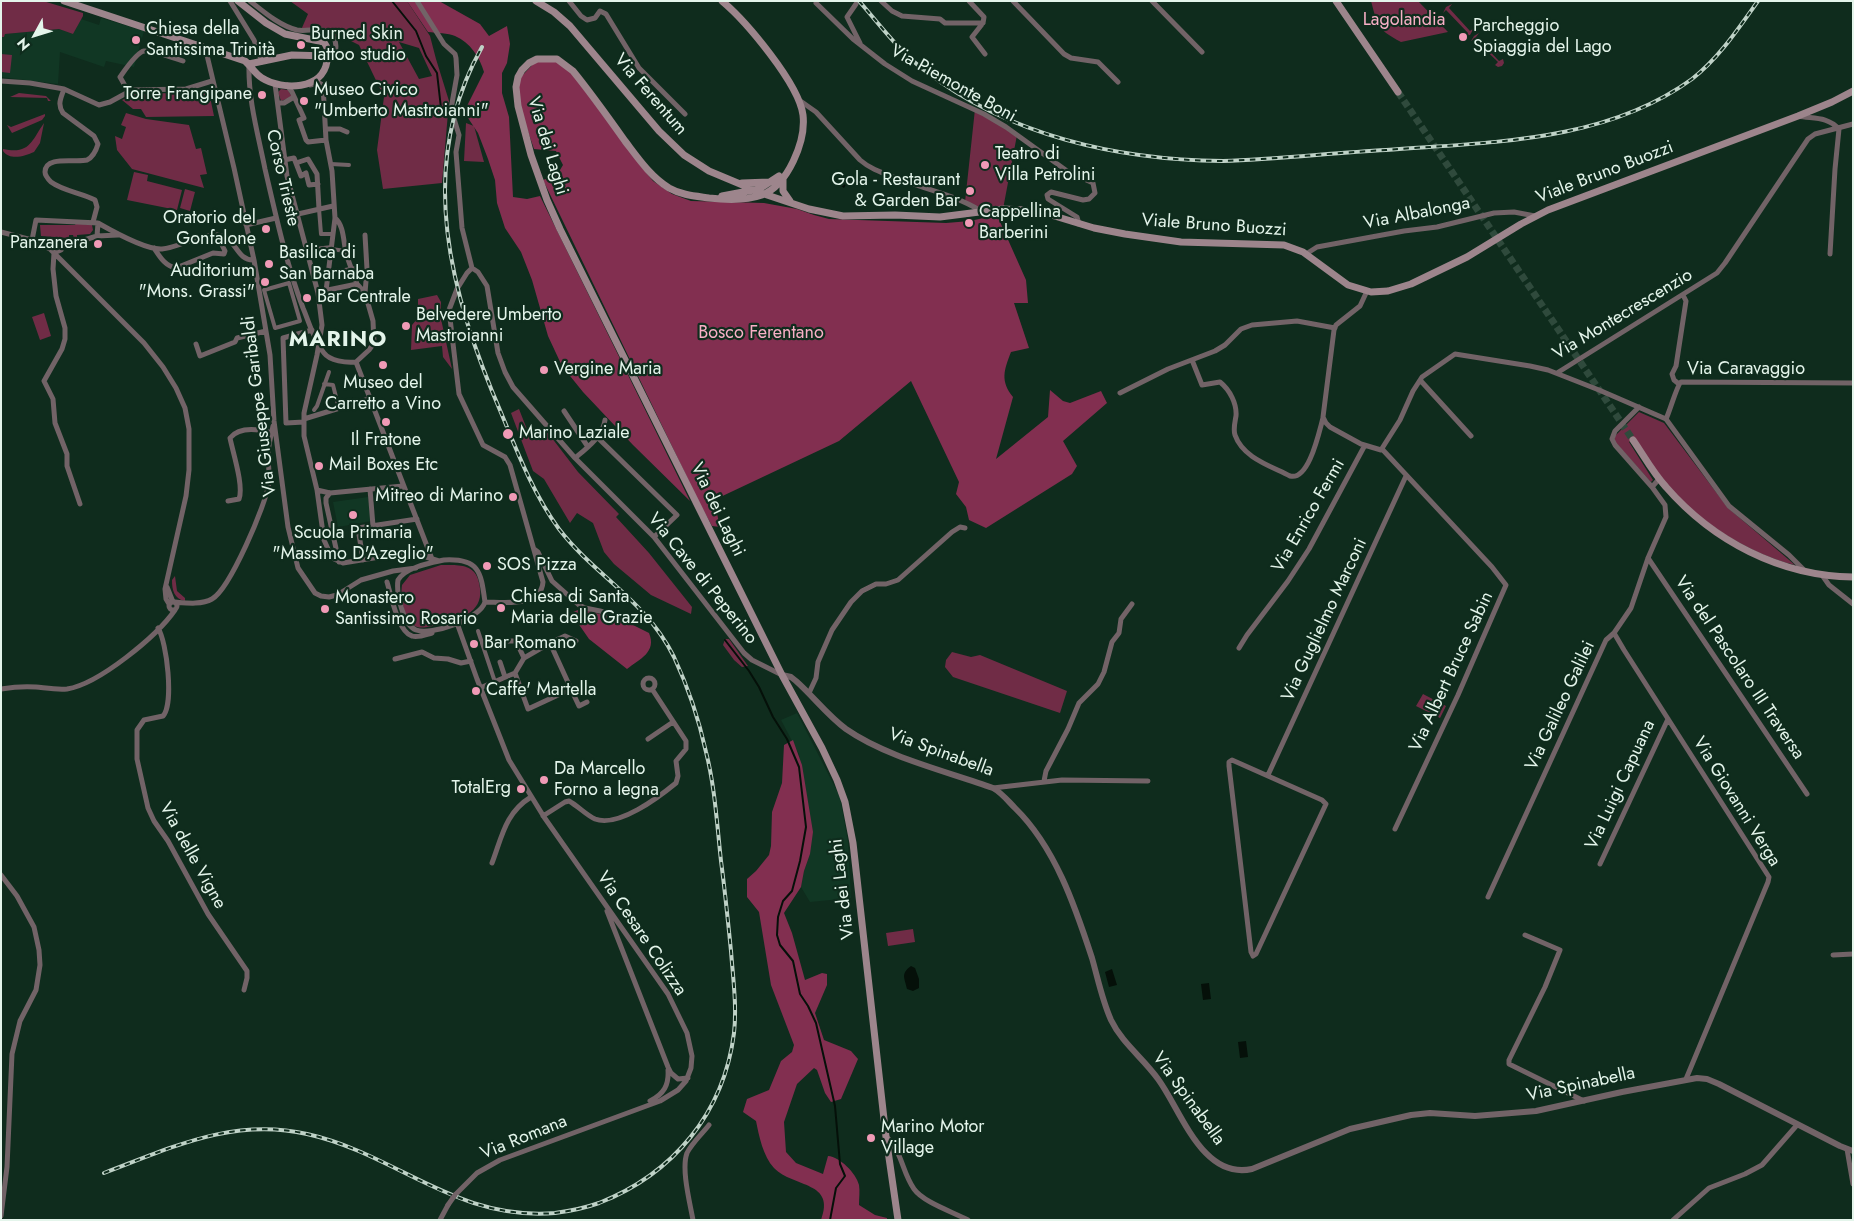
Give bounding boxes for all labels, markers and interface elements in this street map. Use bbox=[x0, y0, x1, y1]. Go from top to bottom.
north arrow bbox=[10, 10, 60, 60]
park label: Lagolandia bbox=[1363, 10, 1445, 32]
place label: Parcheggio Spiaggia del Lago bbox=[1473, 16, 1612, 58]
place label: Chiesa della Santissima Trinità bbox=[146, 19, 275, 62]
place label: Burned Skin Tattoo studio bbox=[311, 24, 406, 66]
marker: Parcheggio Spiaggia del Lago bbox=[1457, 31, 1469, 43]
text: N bbox=[12, 34, 35, 55]
marker: Chiesa della Santissima Trinità bbox=[130, 34, 142, 46]
marker: Burned Skin Tattoo studio bbox=[295, 39, 307, 51]
street label: Via Piemonte Boni bbox=[886, 40, 1020, 128]
street label: Via Ferentum bbox=[609, 50, 691, 140]
place label: Museo Civico "Umberto Mastroianni" bbox=[314, 80, 489, 122]
place label: Torre Frangipane bbox=[123, 84, 252, 106]
marker: Torre Frangipane bbox=[256, 89, 268, 101]
street label: Via dei Laghi bbox=[522, 94, 572, 198]
marker: Museo Civico "Umberto Mastroianni" bbox=[298, 95, 310, 107]
street label: Corso Trieste bbox=[260, 127, 304, 229]
street label: Viale Bruno Buozzi bbox=[1533, 137, 1677, 209]
place label: Teatro di Villa Petrolini bbox=[995, 144, 1095, 186]
marker: Teatro di Villa Petrolini bbox=[979, 159, 991, 171]
place label: Gola - Restaurant & Garden Bar bbox=[831, 170, 960, 212]
marker: Gola - Restaurant & Garden Bar bbox=[964, 185, 976, 197]
street label: Via Albalonga bbox=[1362, 193, 1472, 235]
place label: Cappellina Barberini bbox=[979, 202, 1061, 244]
place label: Oratorio del Gonfalone bbox=[163, 208, 256, 250]
street label: Viale Bruno Buozzi bbox=[1141, 210, 1287, 242]
marker: Cappellina Barberini bbox=[963, 217, 975, 229]
marker: Oratorio del Gonfalone bbox=[260, 223, 272, 235]
place label: Panzanera bbox=[10, 233, 88, 255]
marker: Panzanera bbox=[92, 238, 104, 250]
place label: Basilica di San Barnaba bbox=[279, 243, 374, 286]
marker: Basilica di San Barnaba bbox=[263, 258, 275, 270]
place label: Auditorium "Mons. Grassi" bbox=[138, 261, 255, 304]
street label: Via Montecrescenzio bbox=[1549, 265, 1697, 365]
marker: Auditorium "Mons. Grassi" bbox=[259, 276, 271, 288]
place label: Bar Centrale bbox=[317, 287, 411, 309]
marker: Bar Centrale bbox=[301, 292, 313, 304]
place label: Belvedere Umberto Mastroianni bbox=[416, 305, 562, 348]
street label: Via Giuseppe Garibaldi bbox=[238, 314, 282, 498]
marker: Belvedere Umberto Mastroianni bbox=[400, 320, 412, 332]
park label: Bosco Ferentano bbox=[698, 323, 824, 345]
district label: MARINO bbox=[288, 328, 388, 354]
marker: Museo del Carretto a Vino bbox=[377, 359, 389, 371]
place label: Vergine Maria bbox=[554, 359, 661, 381]
street label: Via Caravaggio bbox=[1687, 359, 1805, 381]
marker: Vergine Maria bbox=[538, 364, 550, 376]
place label: Museo del Carretto a Vino bbox=[325, 373, 441, 416]
marker: Il Fratone bbox=[380, 416, 392, 428]
place label: Marino Laziale bbox=[519, 423, 630, 445]
marker: Marino Laziale bbox=[501, 427, 515, 441]
place label: Il Fratone bbox=[351, 430, 421, 452]
place label: Mail Boxes Etc bbox=[329, 455, 438, 477]
street label: Via Enrico Fermi bbox=[1268, 455, 1350, 577]
marker: Mail Boxes Etc bbox=[313, 460, 325, 472]
street label: Via dei Laghi bbox=[685, 460, 749, 560]
place label: Mitreo di Marino bbox=[375, 486, 503, 508]
marker: Mitreo di Marino bbox=[507, 491, 519, 503]
marker: Scuola Primaria "Massimo D'Azeglio" bbox=[347, 509, 359, 521]
street label: Via Cave di Peperino bbox=[642, 509, 762, 649]
place label: Scuola Primaria "Massimo D'Azeglio" bbox=[272, 523, 434, 566]
street label: Via Guglielmo Marconi bbox=[1278, 535, 1372, 705]
place label: SOS Pizza bbox=[497, 555, 577, 577]
marker: SOS Pizza bbox=[481, 560, 493, 572]
street label: Via del Pascolaro III Traversa bbox=[1669, 572, 1809, 764]
place label: Chiesa di Santa Maria delle Grazie bbox=[511, 587, 653, 630]
place label: Monastero Santissimo Rosario bbox=[335, 588, 477, 630]
street label: Via Albert Bruce Sabin bbox=[1405, 589, 1499, 755]
marker: Chiesa di Santa Maria delle Grazie bbox=[495, 602, 507, 614]
marker: Monastero Santissimo Rosario bbox=[319, 603, 331, 615]
place label: Bar Romano bbox=[484, 633, 576, 655]
marker: Bar Romano bbox=[468, 638, 480, 650]
street label: Via Galileo Galilei bbox=[1522, 638, 1600, 774]
place label: Caffe' Martella bbox=[486, 680, 596, 702]
marker: Caffe' Martella bbox=[470, 685, 482, 697]
street label: Via Luigi Capuana bbox=[1582, 717, 1660, 853]
street label: Via Spinabella bbox=[886, 724, 996, 782]
street label: Via Giovanni Verga bbox=[1687, 733, 1785, 871]
place label: Da Marcello Forno a legna bbox=[554, 759, 659, 802]
marker: Da Marcello Forno a legna bbox=[538, 774, 550, 786]
place label: TotalErg bbox=[451, 778, 511, 800]
marker: TotalErg bbox=[515, 783, 527, 795]
street label: Via delle Vigne bbox=[154, 799, 230, 913]
street label: Via dei Laghi bbox=[826, 837, 860, 941]
street label: Via Cesare Colizza bbox=[591, 868, 691, 1000]
street label: Via Spinabella bbox=[1147, 1048, 1229, 1150]
street label: Via Spinabella bbox=[1525, 1063, 1637, 1107]
street label: Via Romana bbox=[478, 1111, 570, 1165]
place label: Marino Motor Village bbox=[881, 1117, 984, 1160]
marker: Marino Motor Village bbox=[865, 1132, 877, 1144]

